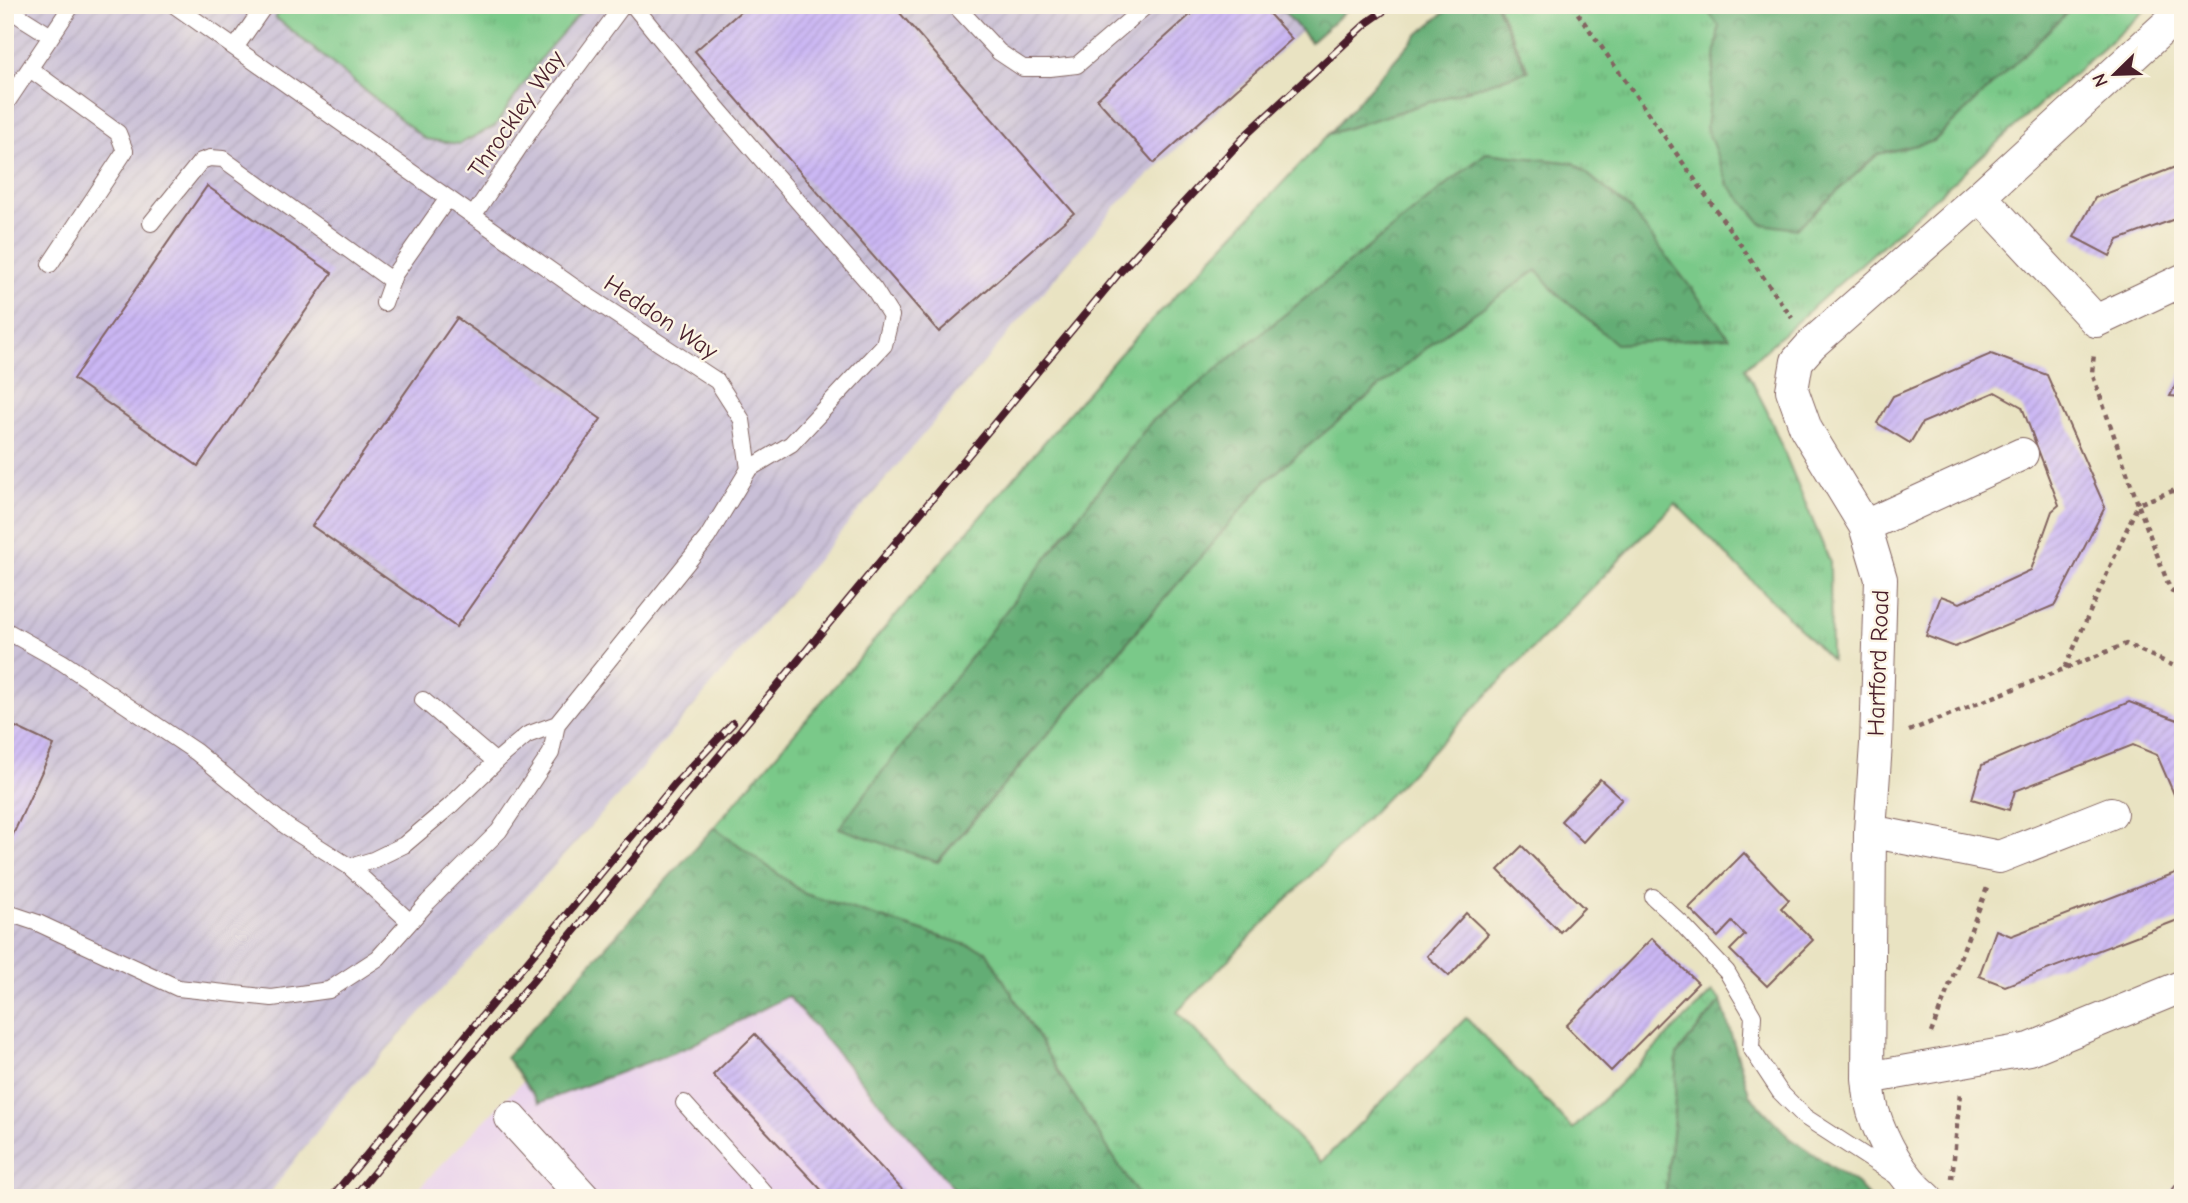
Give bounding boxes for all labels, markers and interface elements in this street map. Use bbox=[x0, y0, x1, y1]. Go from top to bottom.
north arrow bbox=[2080, 38, 2150, 108]
street label: Throckley Way bbox=[462, 45, 570, 183]
text: N bbox=[2088, 70, 2113, 90]
street label: Heddon Way bbox=[599, 269, 723, 365]
street label: Hartford Road bbox=[1861, 589, 1895, 737]

